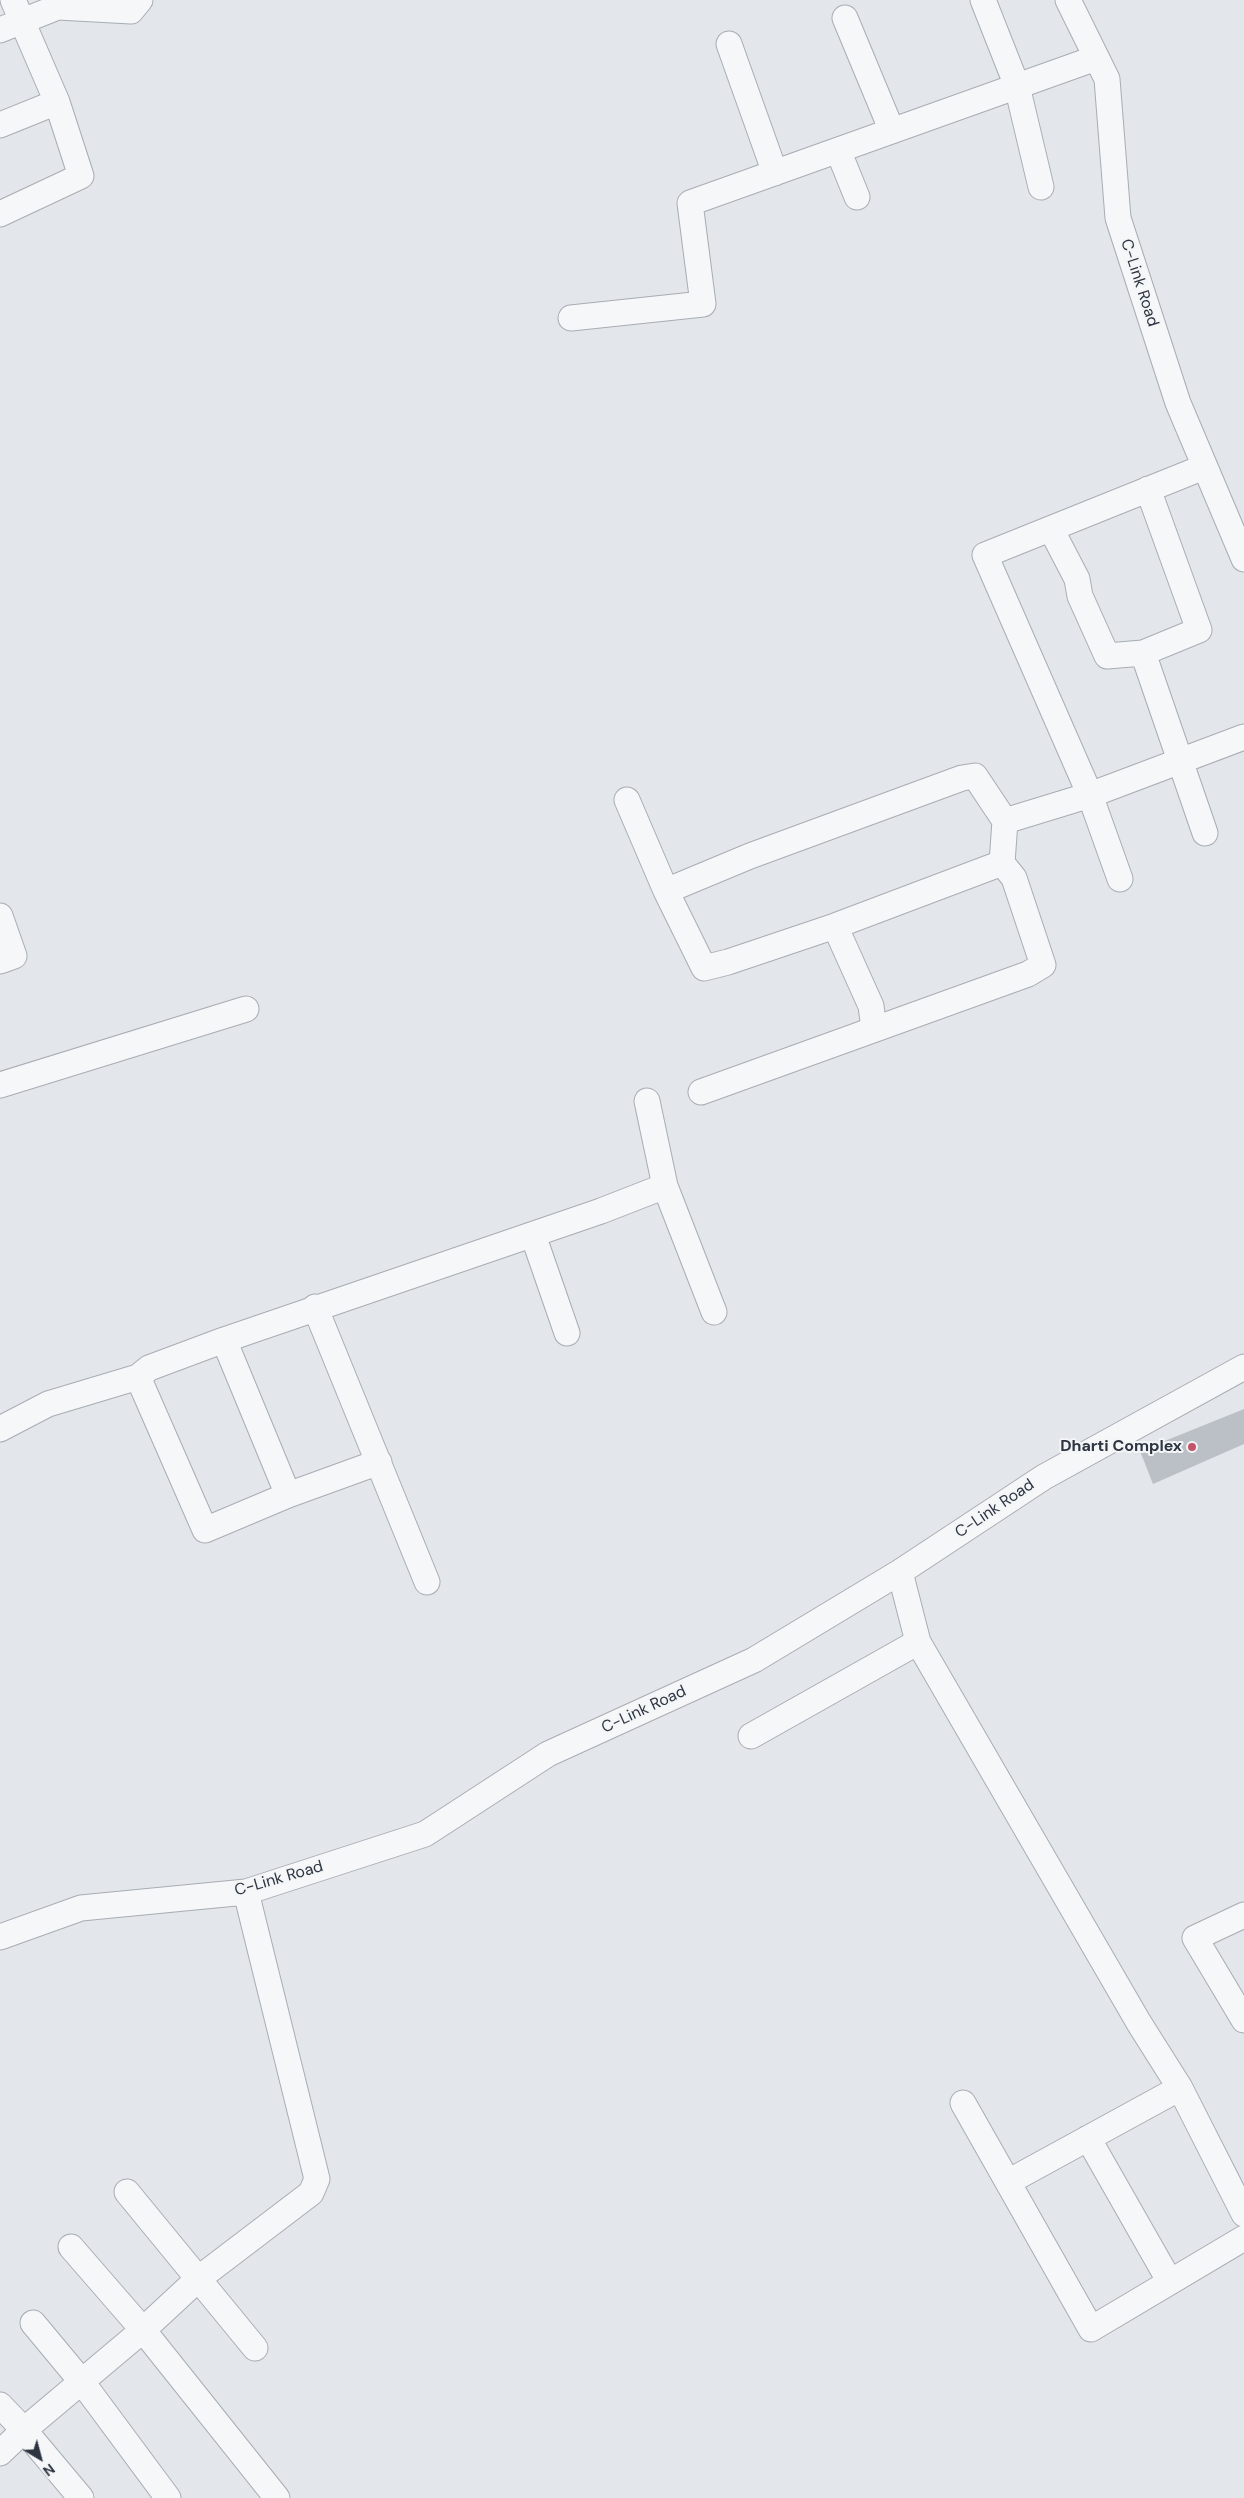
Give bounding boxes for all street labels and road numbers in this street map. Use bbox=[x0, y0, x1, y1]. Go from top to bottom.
street label: C-Link Road bbox=[1116, 237, 1162, 329]
street label: C-Link Road bbox=[952, 1476, 1038, 1542]
street label: C-Link Road bbox=[599, 1682, 689, 1738]
street label: C-Link Road bbox=[233, 1857, 325, 1901]

